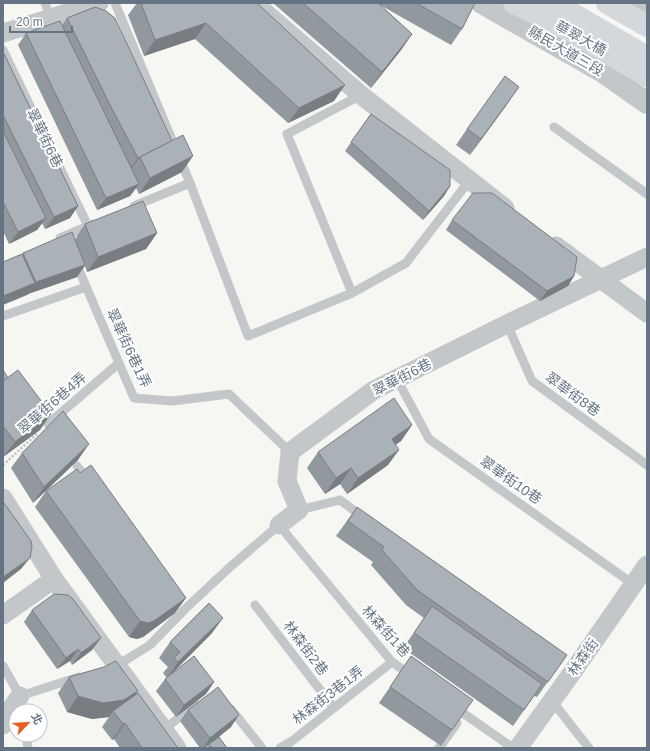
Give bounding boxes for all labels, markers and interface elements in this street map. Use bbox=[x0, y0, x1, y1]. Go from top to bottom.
scale bar bbox=[10, 8, 72, 34]
text: 20 m bbox=[16, 15, 43, 29]
street label: 華翠大橋 bbox=[553, 17, 609, 59]
street label: 縣民大道三段 bbox=[526, 23, 606, 79]
street label: 翠華街6巷 bbox=[24, 106, 66, 170]
street label: 翠華街6巷1弄 bbox=[104, 306, 154, 390]
street label: 翠華街6巷 bbox=[370, 355, 434, 399]
street label: 翠華街6巷4弄 bbox=[14, 369, 90, 437]
street label: 翠華街8巷 bbox=[542, 369, 604, 419]
street label: 翠華街10巷 bbox=[477, 453, 545, 507]
street label: 林森街1巷 bbox=[359, 602, 413, 660]
street label: 林森街2巷 bbox=[280, 618, 332, 678]
street label: 林森街 bbox=[564, 635, 602, 679]
street label: 林森街3巷1弄 bbox=[289, 662, 367, 728]
north arrow bbox=[8, 703, 48, 743]
text: 北 bbox=[29, 711, 45, 726]

